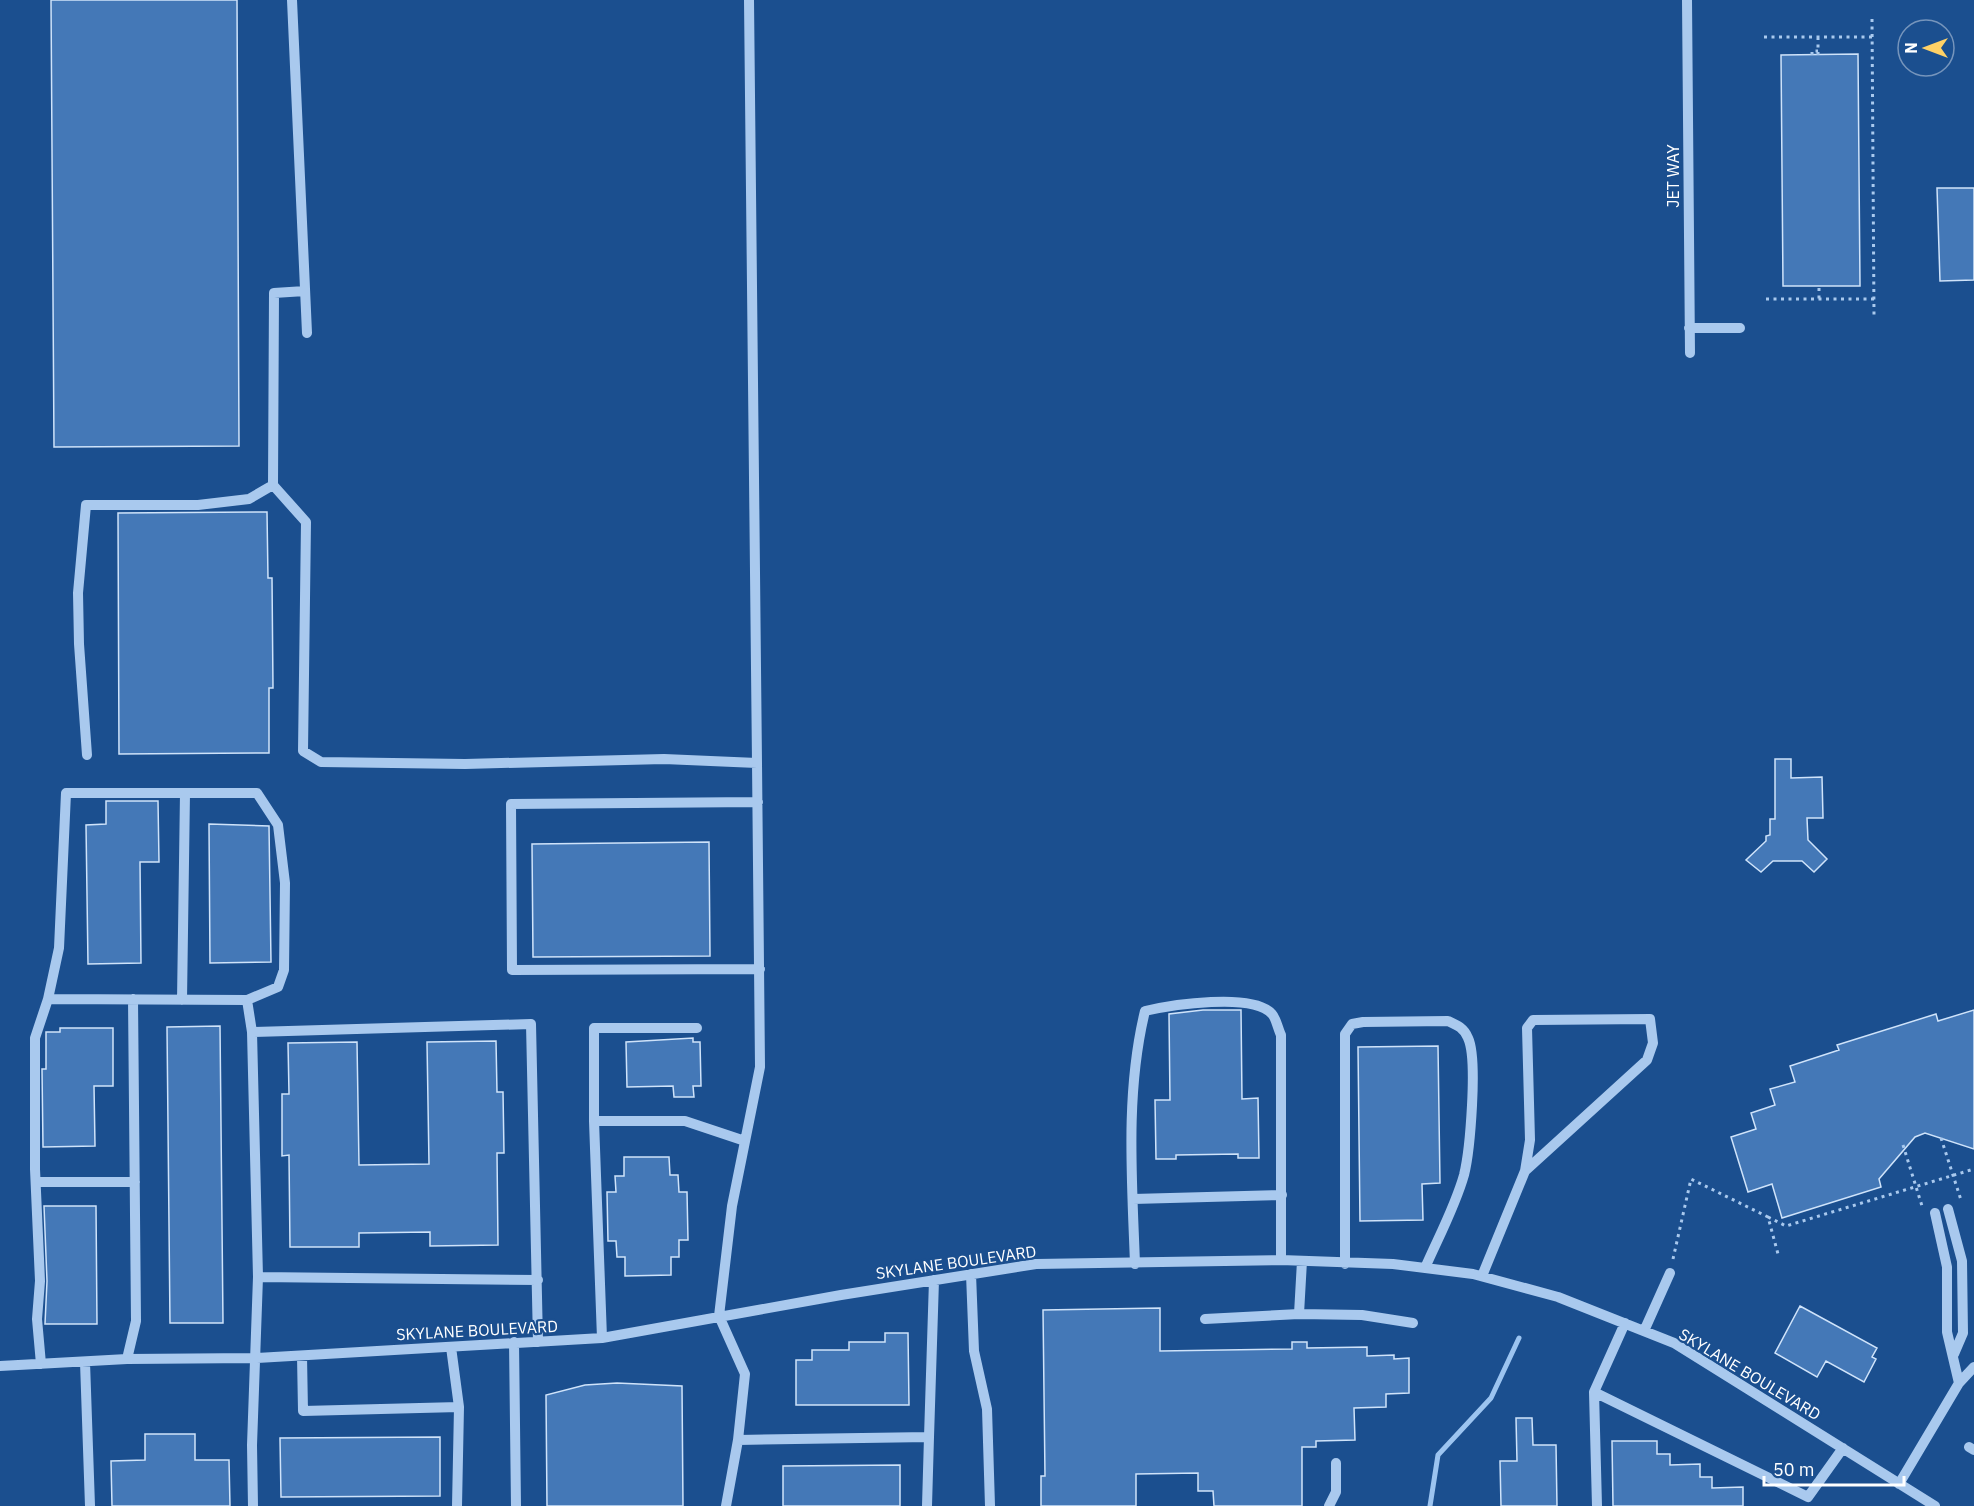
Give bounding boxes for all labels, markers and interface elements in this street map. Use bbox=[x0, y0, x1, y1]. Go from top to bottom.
north arrow bbox=[1896, 18, 1956, 78]
text: N bbox=[1901, 42, 1921, 54]
street label: JET WAY bbox=[1663, 144, 1683, 208]
street label: SKYLANE BOULEVARD bbox=[874, 1241, 1038, 1283]
street label: SKYLANE BOULEVARD bbox=[396, 1316, 558, 1344]
street label: SKYLANE BOULEVARD bbox=[1675, 1324, 1825, 1424]
scale bar bbox=[1764, 1449, 1904, 1487]
text: 50 m bbox=[1773, 1458, 1815, 1481]

